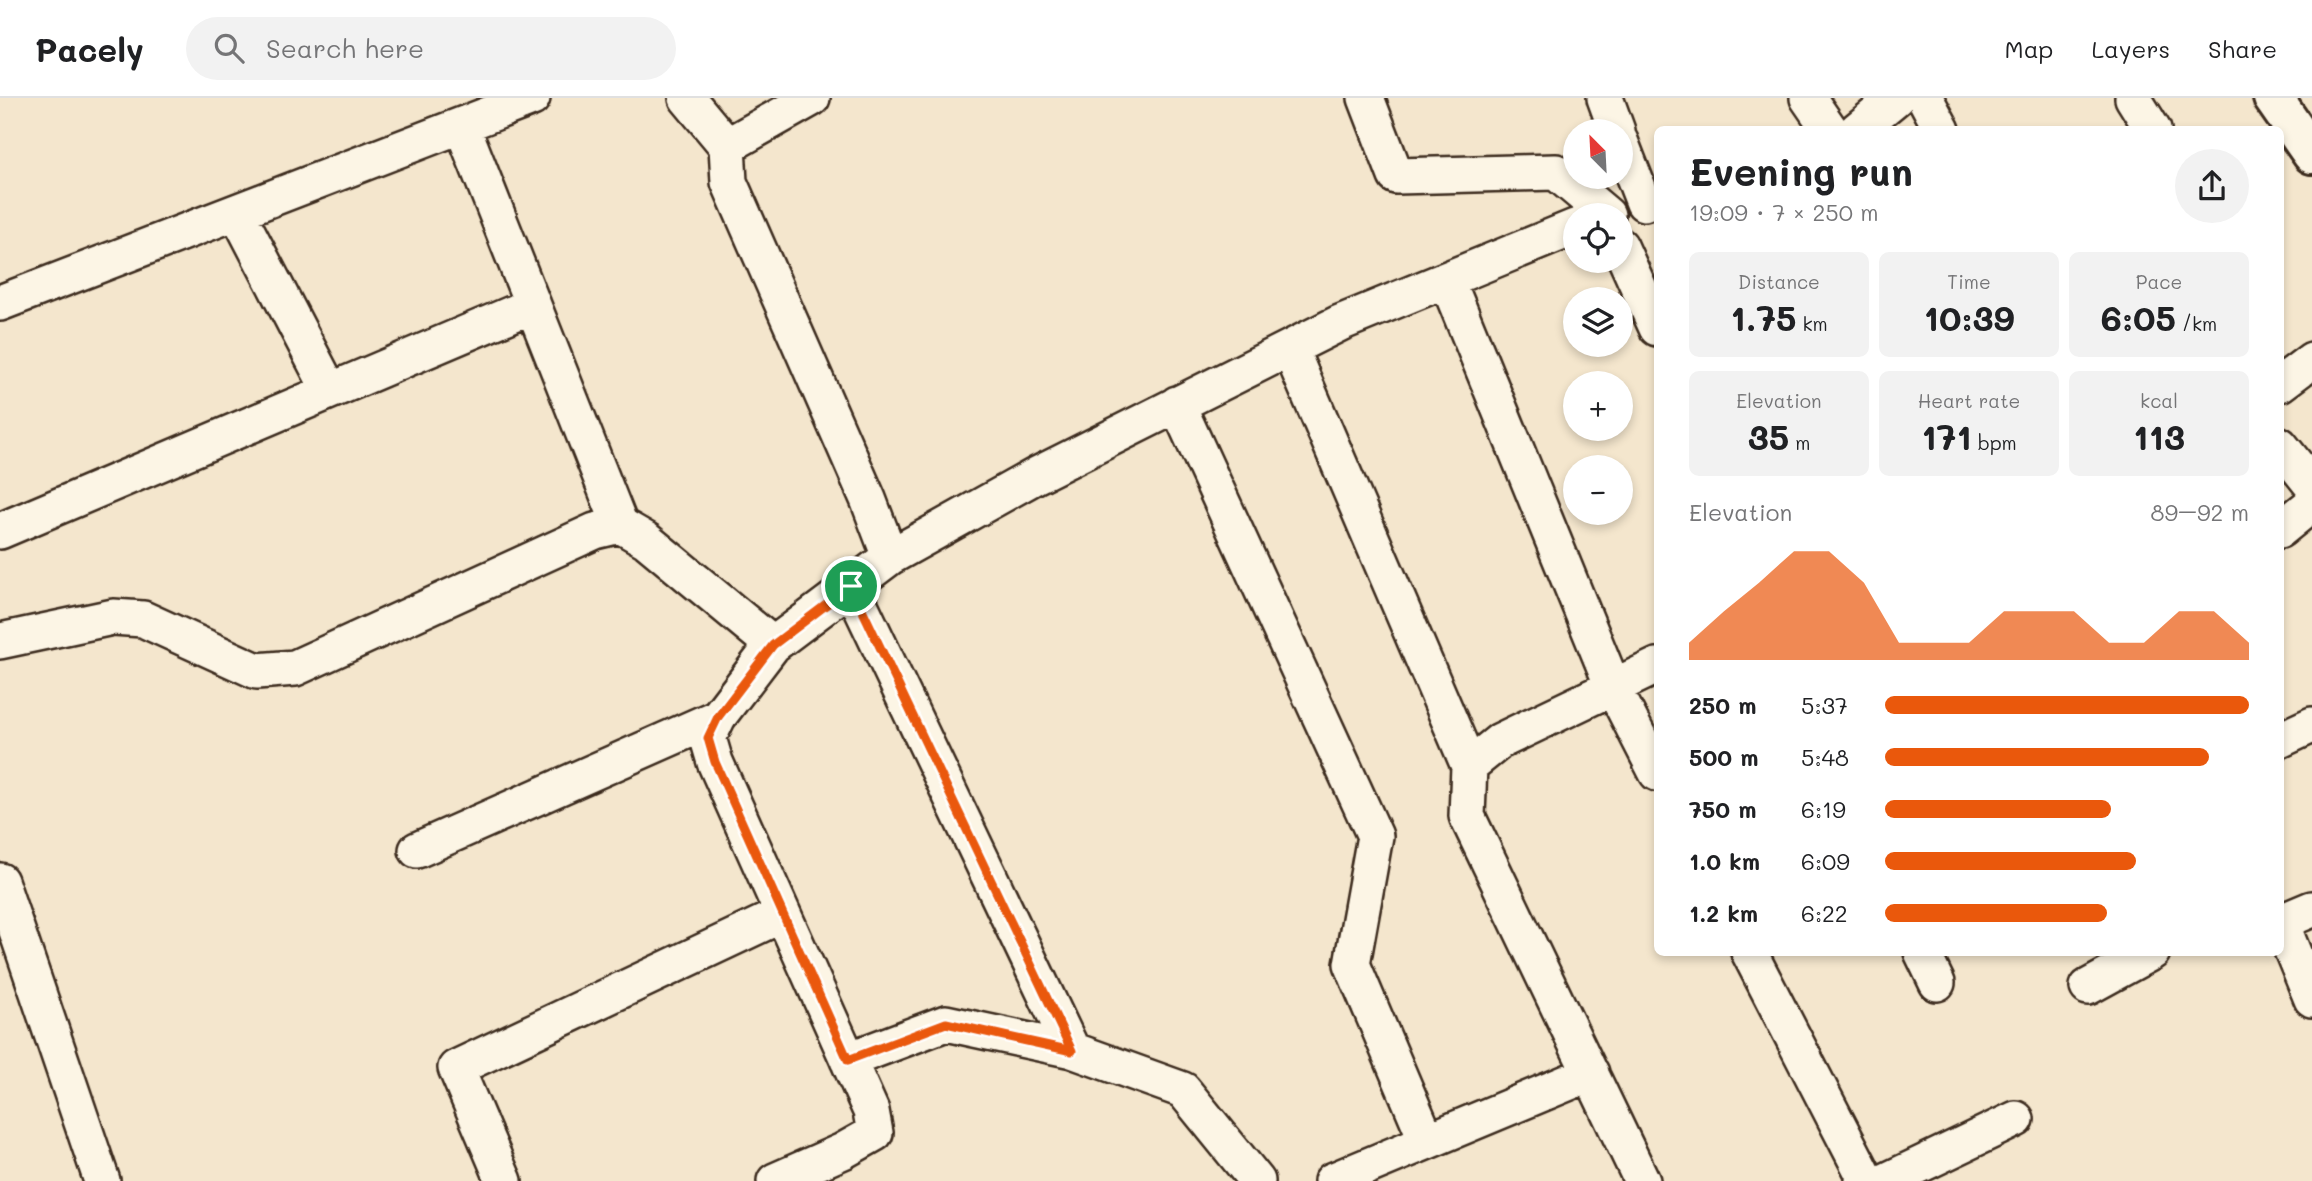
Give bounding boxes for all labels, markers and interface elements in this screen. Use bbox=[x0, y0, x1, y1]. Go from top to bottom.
search box bbox=[186, 17, 676, 80]
text: Pacely bbox=[35, 27, 144, 70]
icon: search bbox=[210, 29, 248, 67]
text: Search here bbox=[266, 31, 424, 65]
text: Map bbox=[2005, 33, 2053, 64]
text: Layers bbox=[2091, 33, 2170, 64]
text: Share bbox=[2208, 33, 2277, 64]
north arrow bbox=[1563, 119, 1633, 189]
map controls bbox=[1563, 119, 1633, 525]
text: Evening run bbox=[1689, 146, 1913, 196]
button: share bbox=[2175, 149, 2249, 223]
text: 19:09 · 7 × 250 m bbox=[1689, 197, 1879, 227]
button: locate bbox=[1563, 203, 1633, 273]
text: Distance bbox=[1738, 269, 1820, 294]
text: Time bbox=[1947, 269, 1991, 294]
text: Pace bbox=[2136, 269, 2182, 294]
button: layers bbox=[1563, 287, 1633, 357]
text: 1.75 bbox=[1730, 294, 1796, 340]
text: 10:39 bbox=[1923, 294, 2015, 340]
text: 6:05 bbox=[2101, 294, 2176, 340]
text: km bbox=[1796, 311, 1828, 336]
text: /km bbox=[2176, 311, 2217, 336]
button: + bbox=[1563, 371, 1633, 441]
text: Elevation bbox=[1736, 388, 1822, 413]
text: Heart rate bbox=[1918, 388, 2020, 413]
text: kcal bbox=[2140, 388, 2178, 413]
text: 35 bbox=[1748, 413, 1789, 459]
text: 171 bbox=[1921, 413, 1972, 459]
text: 113 bbox=[2133, 413, 2185, 459]
text: m bbox=[1789, 430, 1810, 455]
text: bpm bbox=[1972, 430, 2017, 455]
button: − bbox=[1563, 455, 1633, 525]
text: Elevation bbox=[1689, 497, 1792, 527]
text: 89–92 m bbox=[2151, 497, 2249, 527]
pin bbox=[821, 556, 881, 616]
icon: arrive bbox=[832, 567, 870, 605]
text: 250 m bbox=[1689, 690, 1757, 720]
text: 5:37 bbox=[1801, 690, 1848, 720]
text: 500 m bbox=[1689, 742, 1759, 772]
text: 5:48 bbox=[1801, 742, 1849, 772]
text: 750 m bbox=[1689, 794, 1757, 824]
text: 6:19 bbox=[1801, 794, 1846, 824]
text: 1.0 km bbox=[1689, 846, 1760, 876]
text: 6:09 bbox=[1801, 846, 1850, 876]
text: 1.2 km bbox=[1689, 898, 1758, 928]
text: 6:22 bbox=[1801, 898, 1848, 928]

